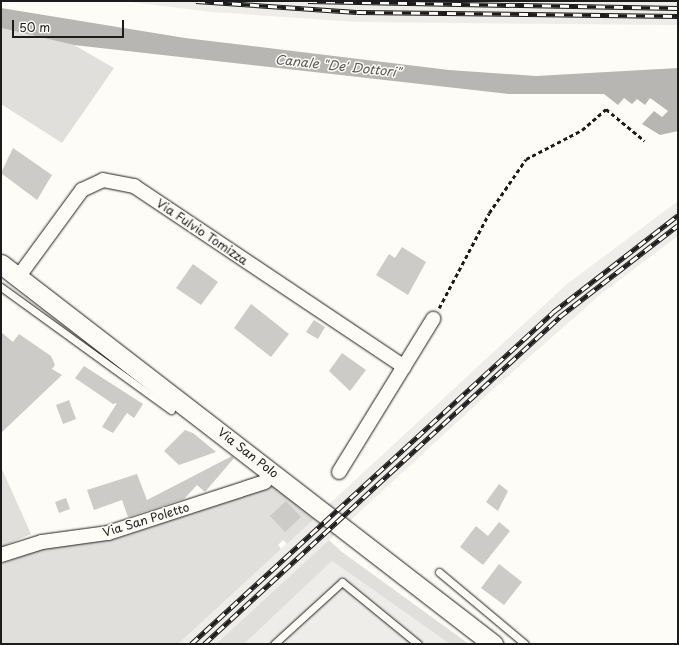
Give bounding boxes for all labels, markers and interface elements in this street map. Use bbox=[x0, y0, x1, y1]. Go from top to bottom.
scale bar bbox=[14, 12, 126, 38]
text: 50 m bbox=[19, 18, 50, 36]
water label: Canale "De' Dottori" bbox=[274, 52, 402, 80]
street label: Via Fulvio Tomizza bbox=[154, 196, 250, 268]
street label: Via San Polo bbox=[215, 425, 281, 481]
street label: Via San Poletto bbox=[101, 500, 191, 540]

